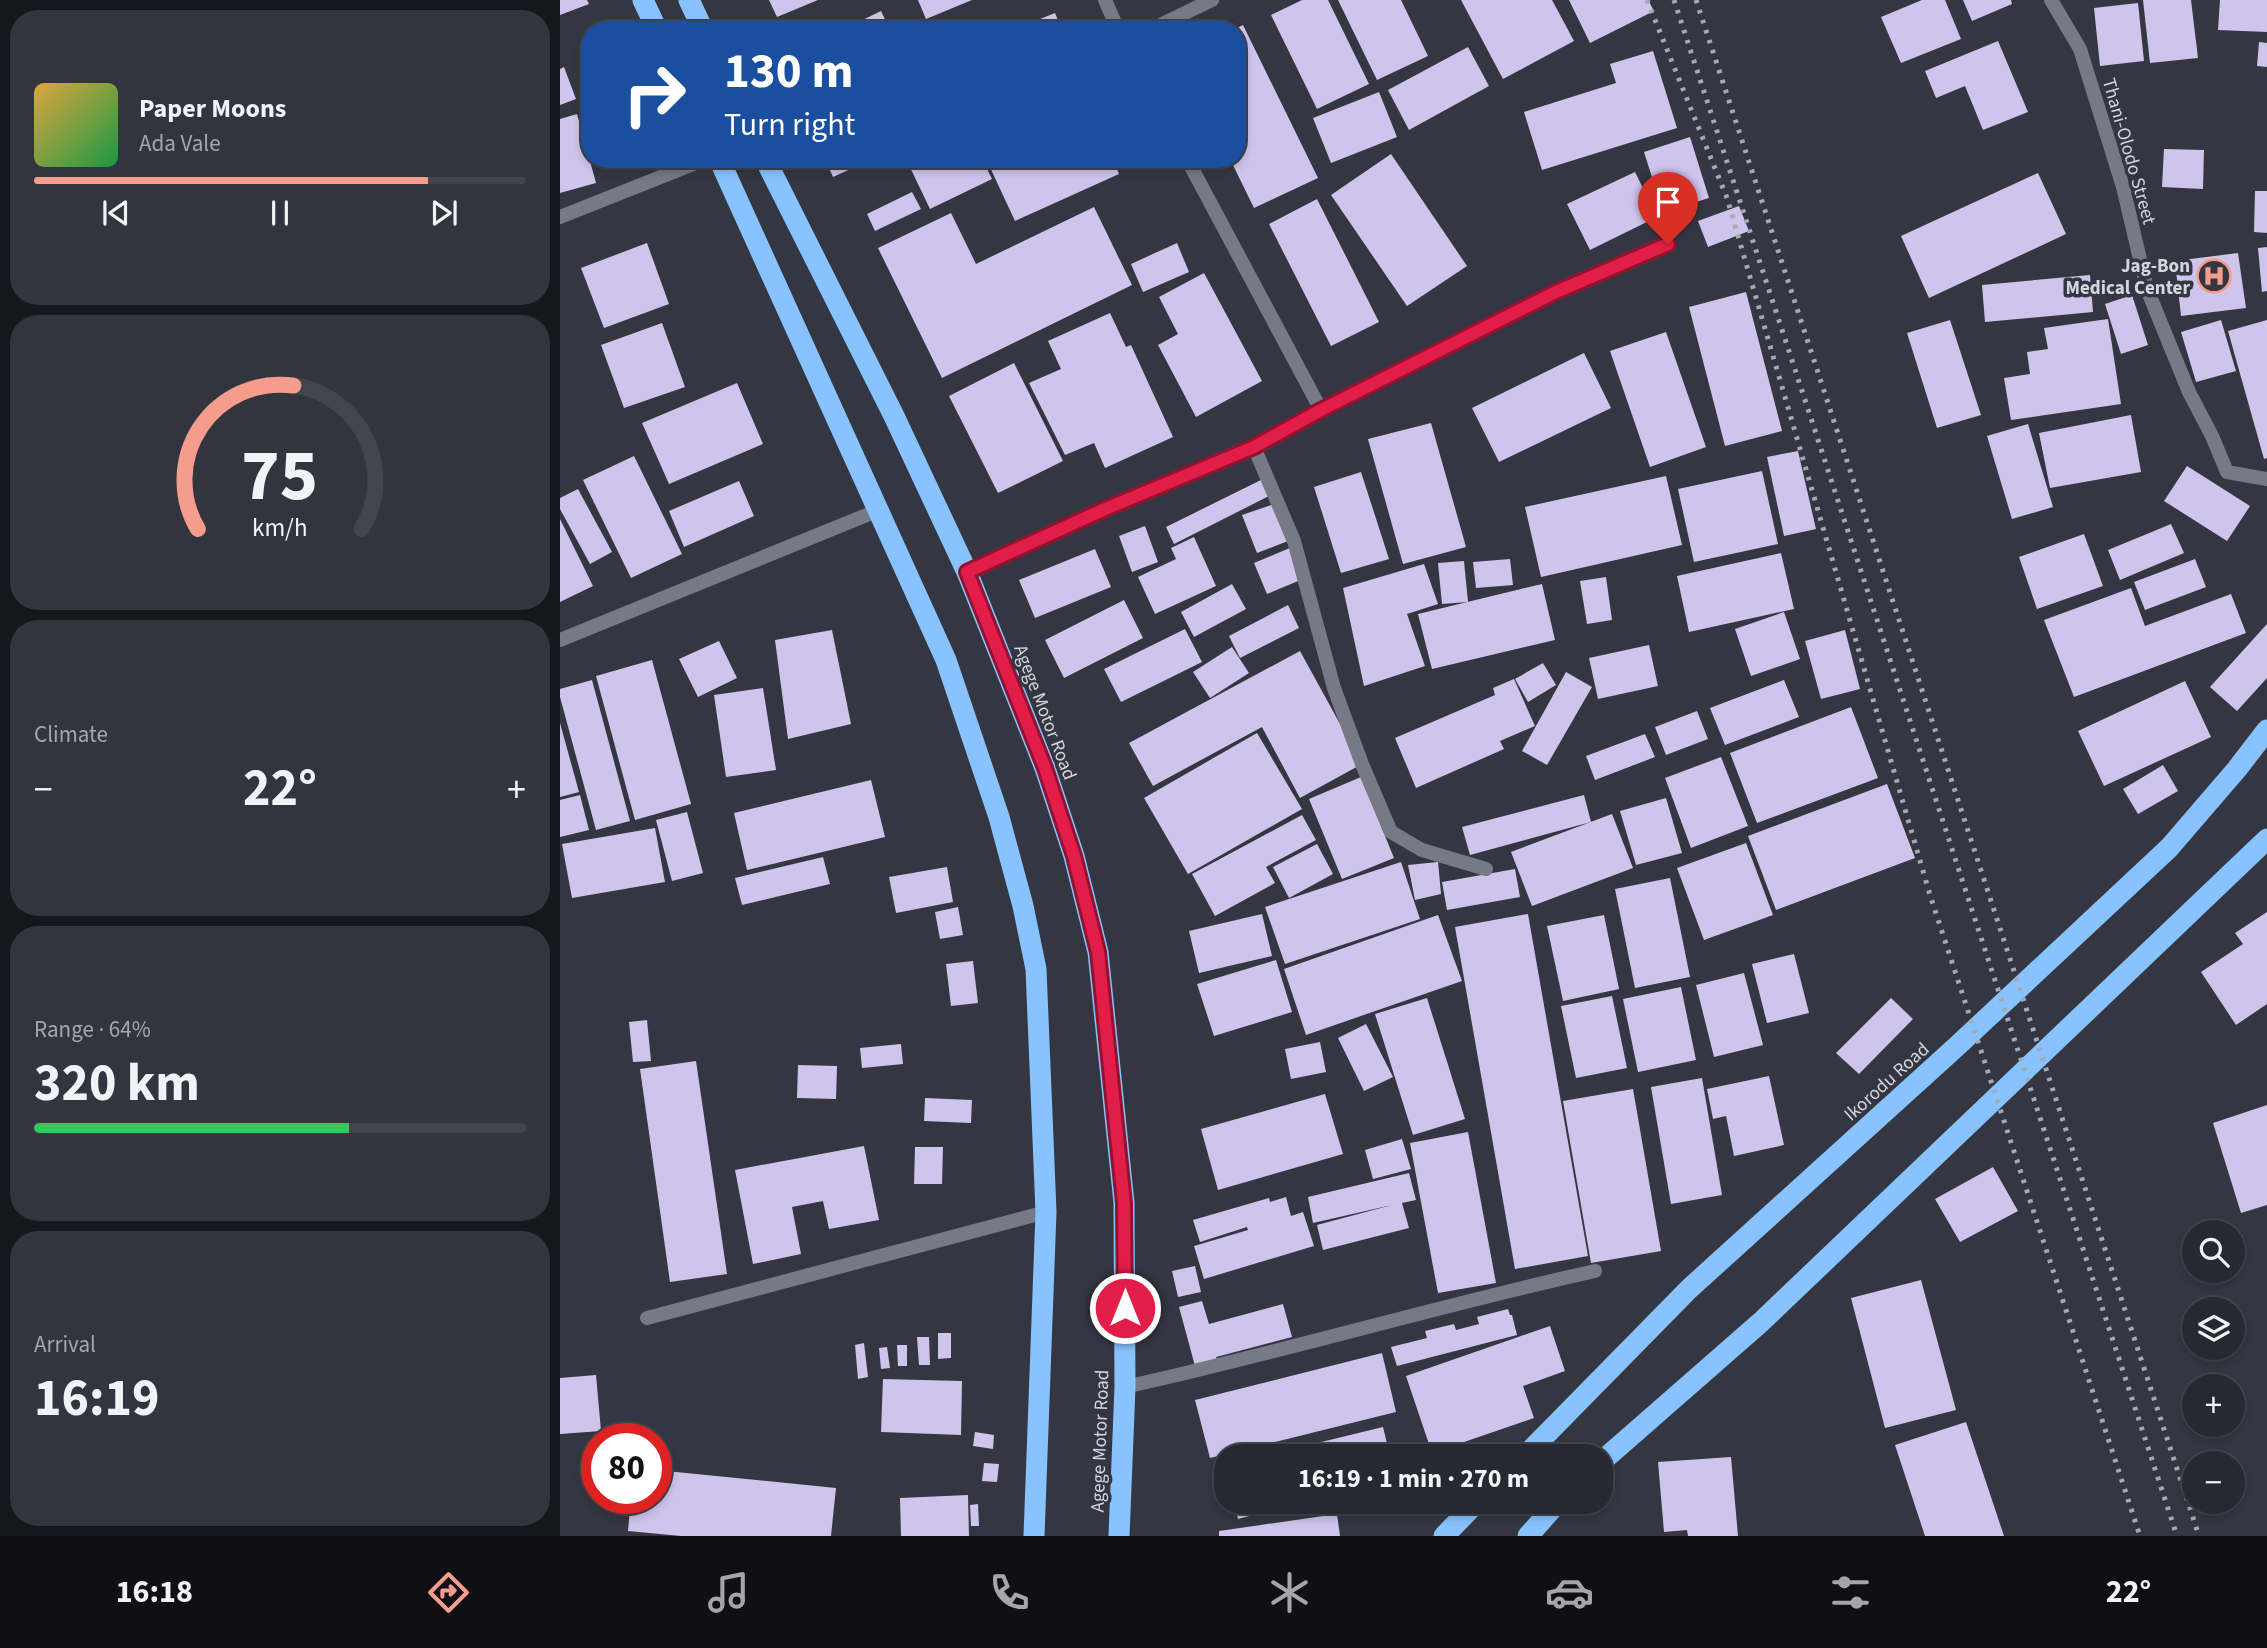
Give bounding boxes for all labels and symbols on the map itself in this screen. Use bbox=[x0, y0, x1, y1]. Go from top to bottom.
street label: Thani-Olodo Street bbox=[2095, 75, 2163, 228]
pin bbox=[1638, 172, 1698, 244]
place label: Jag-Bon Medical Center bbox=[2065, 253, 2190, 302]
hospital icon: Jag-Bon Medical Center bbox=[2195, 257, 2233, 295]
street label: Agege Motor Road bbox=[1006, 641, 1083, 784]
street label: Ikorodu Road bbox=[1838, 1036, 1936, 1128]
position arrow bbox=[1088, 1271, 1162, 1345]
street label: Agege Motor Road bbox=[1085, 1369, 1116, 1513]
speed limit sign: 80 bbox=[581, 1423, 672, 1514]

